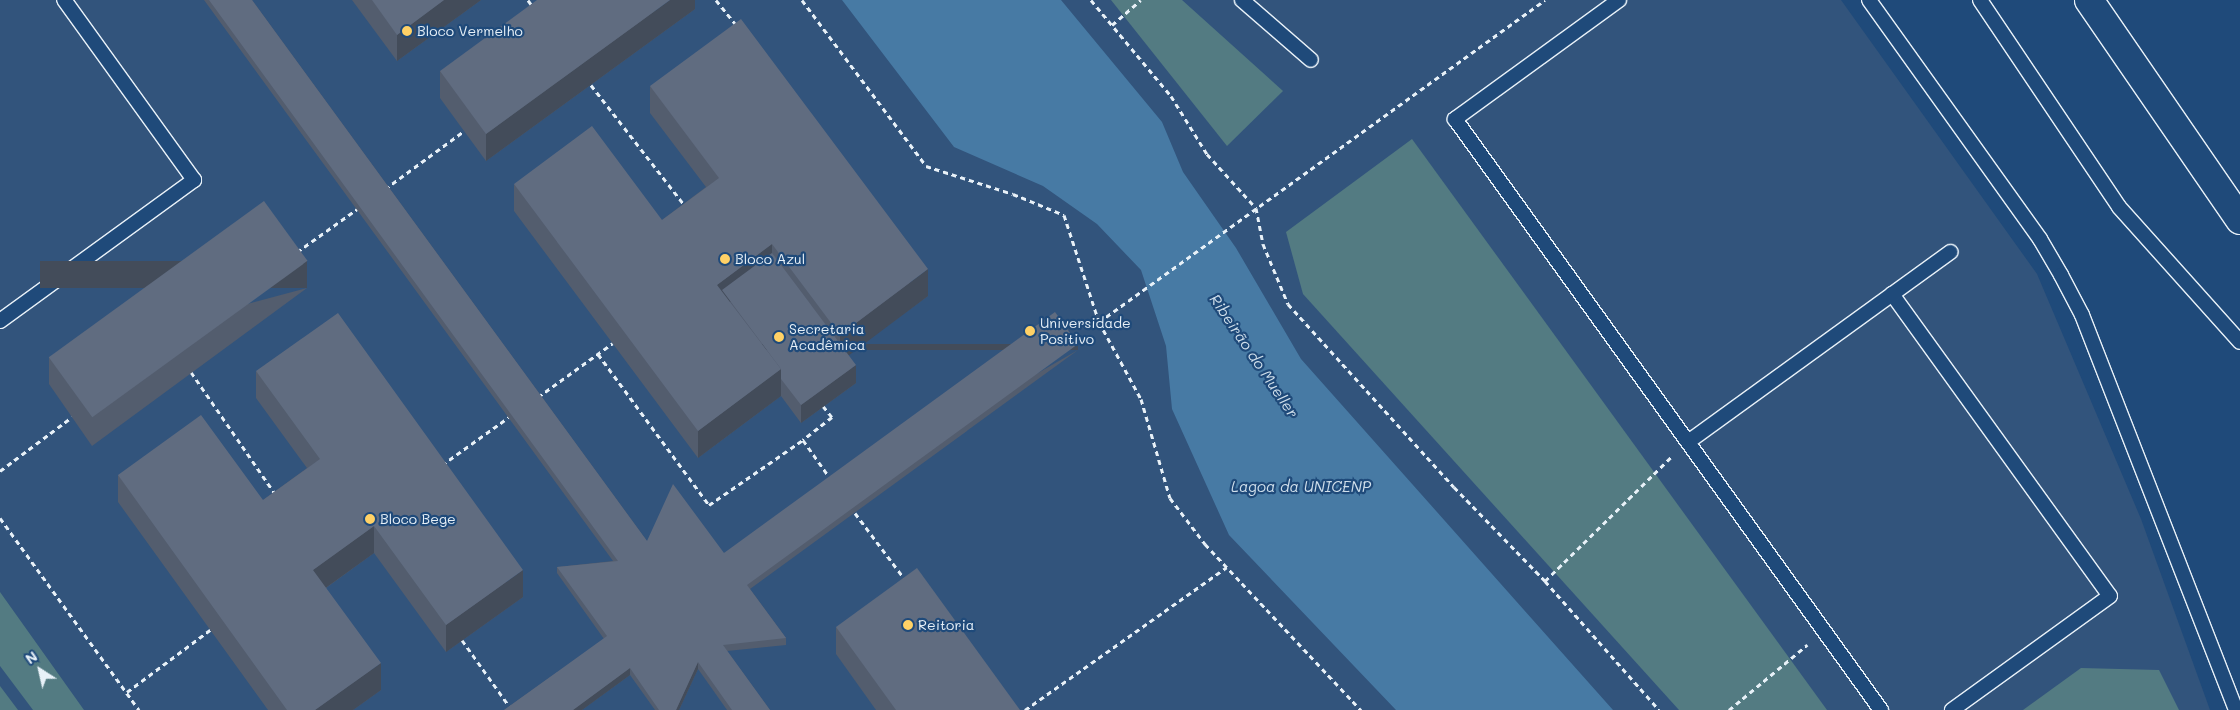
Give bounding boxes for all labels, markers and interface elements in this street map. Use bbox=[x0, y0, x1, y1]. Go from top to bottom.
place label: Bloco Vermelho bbox=[417, 23, 523, 39]
marker: Bloco Vermelho bbox=[401, 25, 413, 37]
place label: Bloco Azul bbox=[735, 251, 805, 267]
marker: Bloco Azul bbox=[719, 253, 731, 265]
water label: Ribeirão do Mueller bbox=[1206, 291, 1302, 421]
place label: Universidade Positivo bbox=[1040, 315, 1131, 348]
place label: Secretaria Acadêmica bbox=[789, 321, 866, 354]
marker: Universidade Positivo bbox=[1024, 325, 1036, 337]
marker: Secretaria Acadêmica bbox=[773, 331, 785, 343]
water label: Lagoa da UNICENP bbox=[1231, 478, 1371, 496]
place label: Bloco Bege bbox=[380, 511, 456, 527]
marker: Bloco Bege bbox=[364, 513, 376, 525]
place label: Reitoria bbox=[918, 617, 974, 633]
marker: Reitoria bbox=[902, 619, 914, 631]
north arrow bbox=[15, 645, 65, 695]
text: N bbox=[21, 646, 41, 668]

